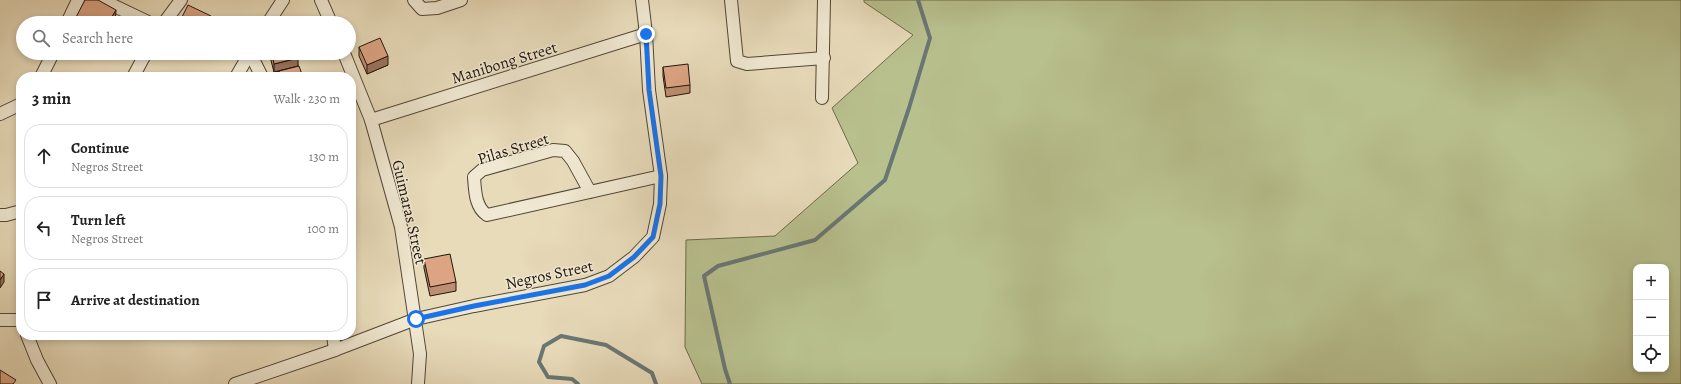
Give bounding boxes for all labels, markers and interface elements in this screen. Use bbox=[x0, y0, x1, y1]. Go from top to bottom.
search box bbox=[16, 16, 356, 60]
route end bbox=[637, 25, 655, 43]
icon: search bbox=[30, 27, 52, 49]
text: Search here bbox=[62, 28, 133, 48]
street label: Manibong Street bbox=[449, 36, 560, 89]
text: 3 min bbox=[32, 87, 71, 110]
text: Walk · 230 m bbox=[274, 90, 340, 107]
street label: Pilas Street bbox=[475, 128, 552, 170]
text: Continue bbox=[71, 138, 129, 158]
icon: ahead bbox=[33, 145, 55, 167]
text: 130 m bbox=[309, 148, 339, 165]
text: Negros Street bbox=[71, 158, 143, 175]
street label: Guimaras Street bbox=[386, 158, 432, 267]
text: Turn left bbox=[71, 210, 126, 230]
icon: left bbox=[33, 217, 55, 239]
text: 100 m bbox=[307, 220, 339, 237]
text: Negros Street bbox=[71, 230, 143, 247]
street label: Negros Street bbox=[503, 255, 595, 295]
map controls bbox=[1633, 264, 1669, 372]
button: + bbox=[1633, 264, 1669, 300]
icon: arrive bbox=[33, 289, 55, 311]
text: Arrive at destination bbox=[71, 290, 200, 310]
button: − bbox=[1633, 300, 1669, 336]
route start bbox=[407, 310, 425, 328]
button: locate bbox=[1633, 336, 1669, 372]

